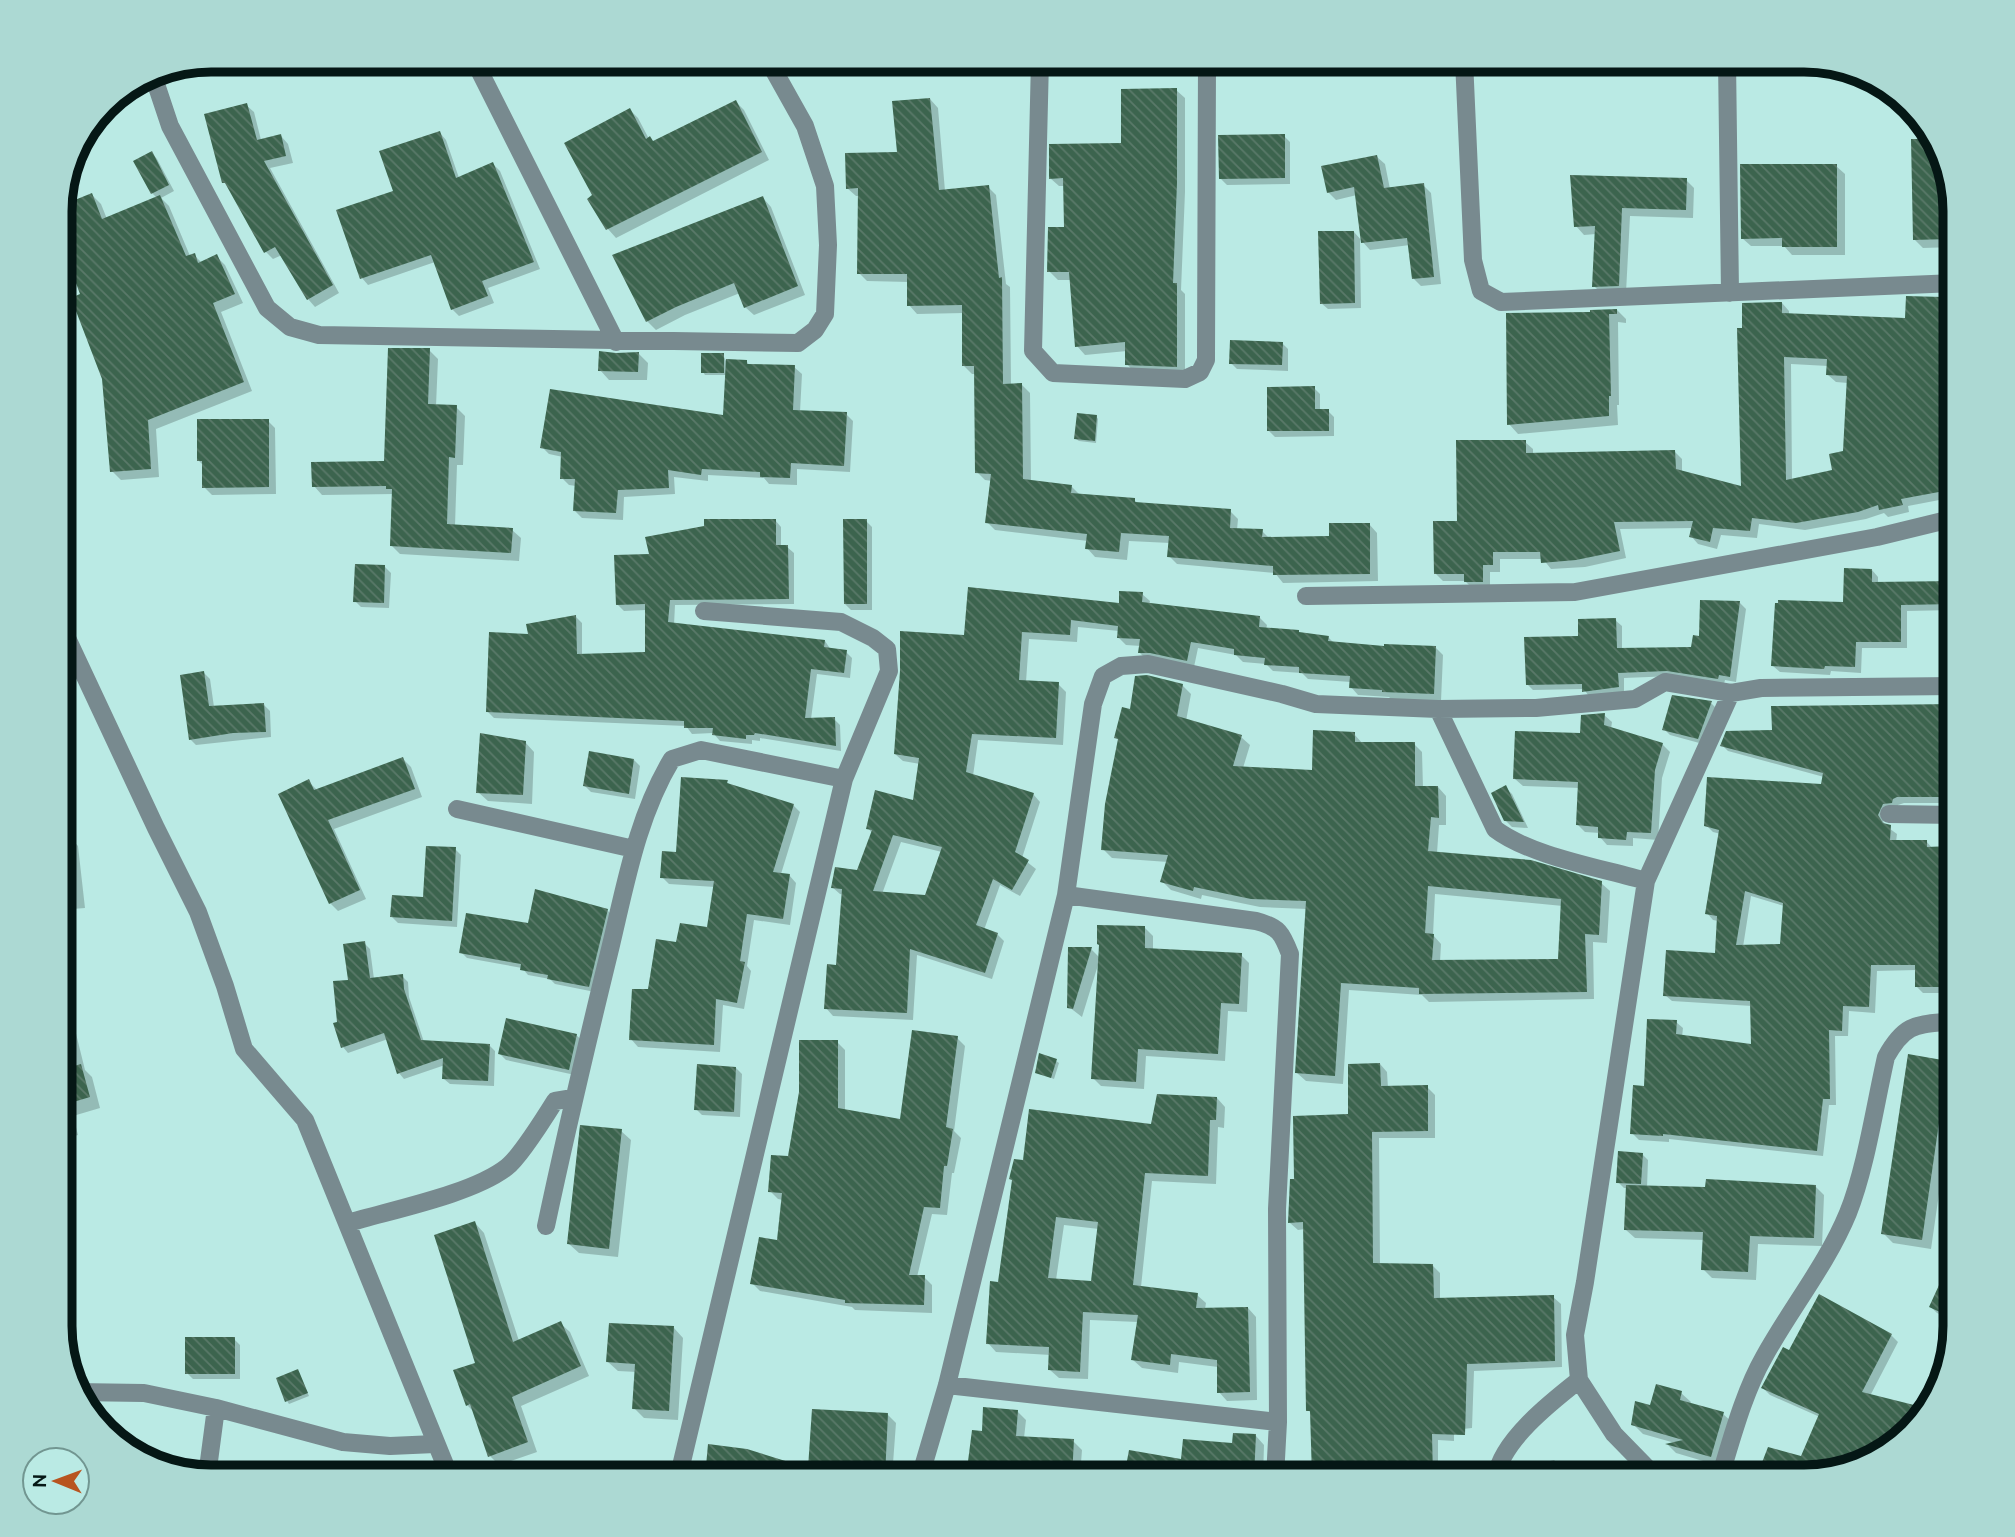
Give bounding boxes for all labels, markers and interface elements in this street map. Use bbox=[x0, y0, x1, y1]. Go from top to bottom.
north arrow bbox=[21, 1446, 91, 1516]
text: N bbox=[28, 1473, 50, 1488]

